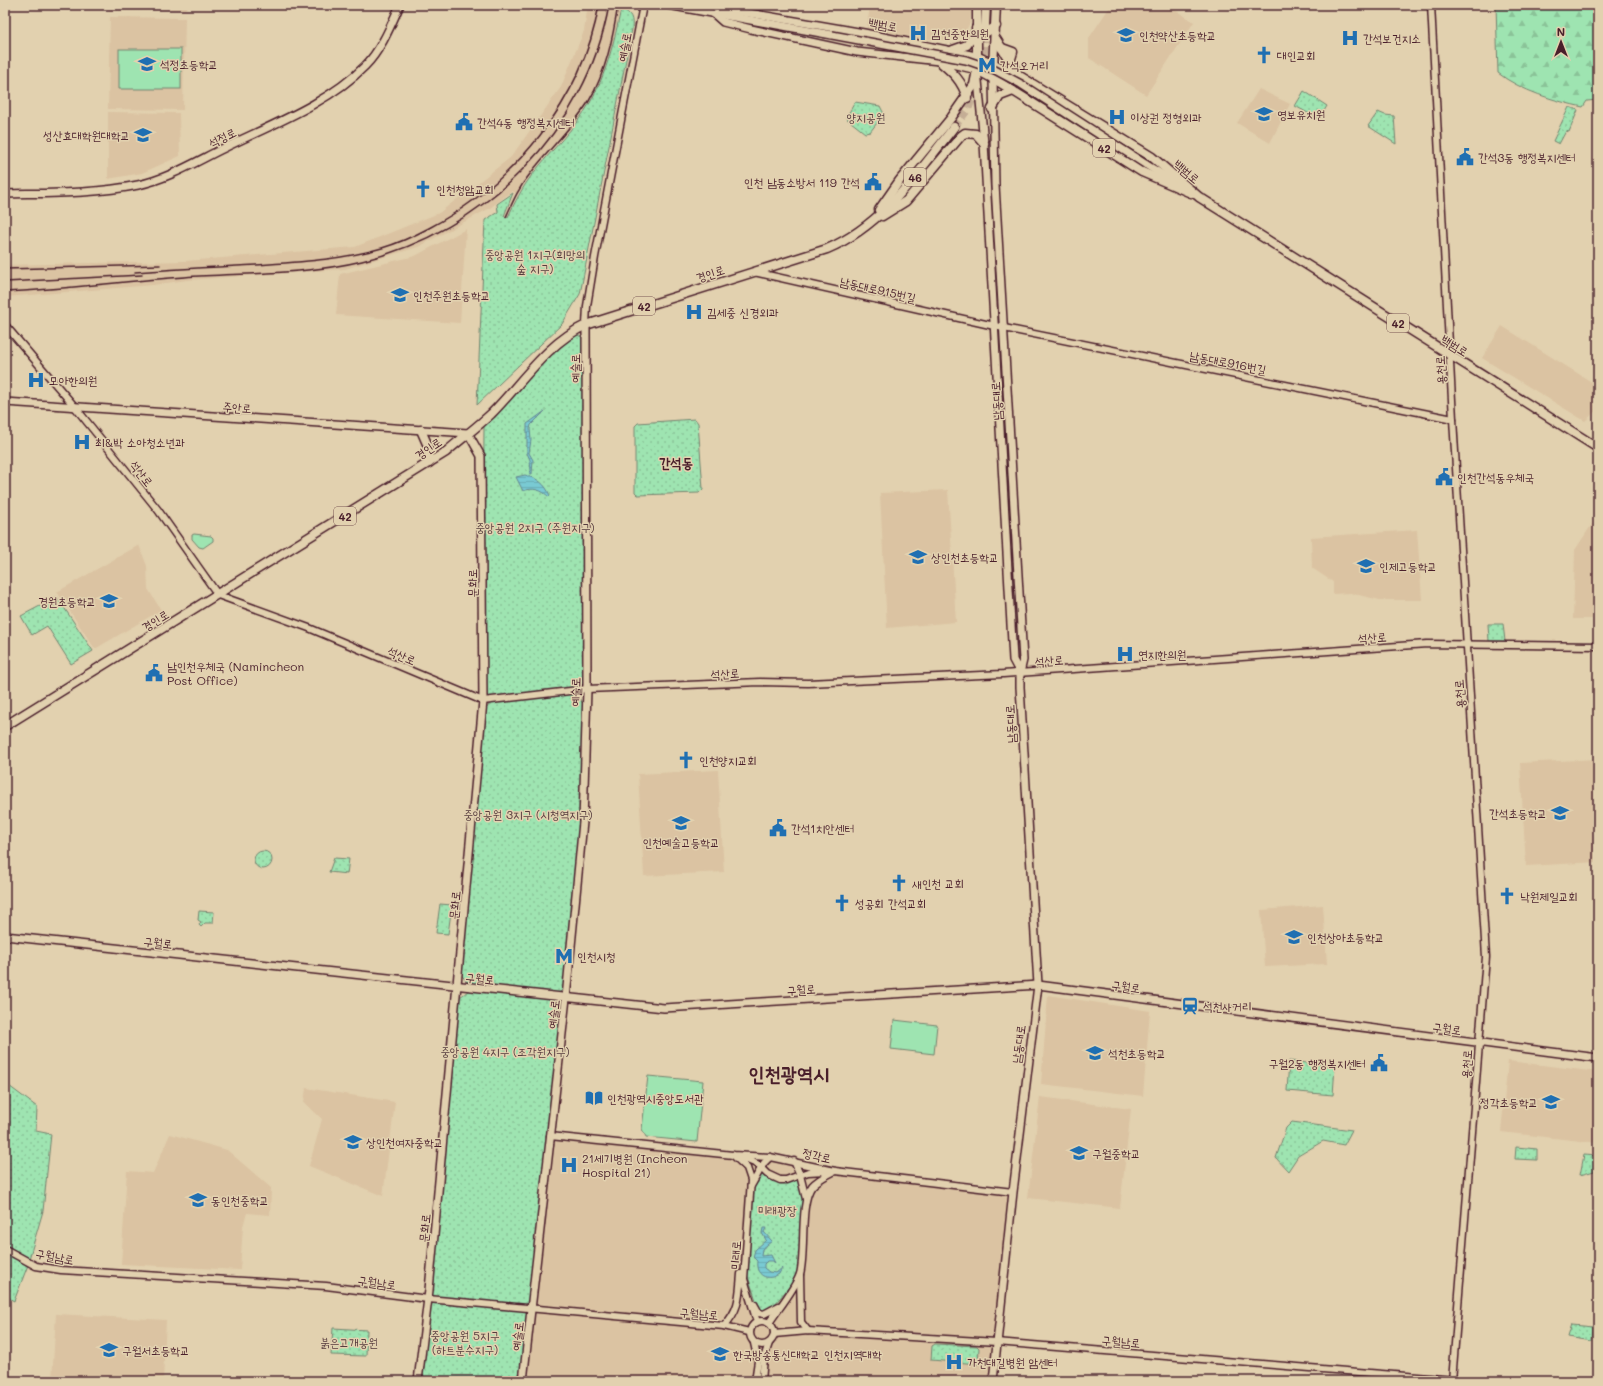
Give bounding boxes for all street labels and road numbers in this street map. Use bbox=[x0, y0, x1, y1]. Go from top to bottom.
street label: 백범로 bbox=[867, 13, 899, 35]
street label: 예술로 bbox=[614, 31, 634, 63]
street label: 석정로 bbox=[205, 123, 239, 151]
road number: 42 bbox=[1093, 139, 1115, 157]
street label: 백범로 bbox=[1171, 156, 1203, 186]
road number: 46 bbox=[904, 168, 926, 186]
street label: 경인로 bbox=[694, 261, 726, 285]
street label: 남동대로915번길 bbox=[838, 273, 918, 306]
road number: 42 bbox=[633, 297, 655, 315]
road number: 42 bbox=[1387, 314, 1409, 332]
street label: 백범로 bbox=[1438, 331, 1472, 359]
street label: 남동대로916번길 bbox=[1188, 347, 1268, 377]
street label: 예술로 bbox=[567, 354, 583, 382]
street label: 용천로 bbox=[1431, 355, 1449, 385]
street label: 남동대로 bbox=[987, 381, 1005, 421]
street label: 주안로 bbox=[222, 398, 252, 416]
street label: 경인로 bbox=[412, 433, 444, 463]
street label: 석산로 bbox=[127, 457, 157, 489]
road number: 42 bbox=[334, 507, 356, 525]
street label: 문화로 bbox=[464, 569, 480, 597]
street label: 경인로 bbox=[138, 606, 172, 634]
street label: 석산로 bbox=[1357, 628, 1387, 646]
street label: 석산로 bbox=[386, 642, 418, 668]
street label: 석산로 bbox=[1034, 651, 1064, 669]
street label: 석산로 bbox=[710, 664, 740, 682]
street label: 예술로 bbox=[567, 677, 583, 707]
street label: 용천로 bbox=[1450, 679, 1468, 709]
street label: 남동대로 bbox=[1001, 704, 1019, 744]
street label: 문화로 bbox=[445, 890, 463, 920]
street label: 구월로 bbox=[143, 933, 173, 951]
street label: 구월로 bbox=[465, 969, 495, 987]
street label: 구월로 bbox=[1111, 976, 1141, 996]
street label: 구월로 bbox=[786, 980, 816, 998]
street label: 예술로 bbox=[544, 999, 562, 1029]
street label: 구월로 bbox=[1432, 1018, 1462, 1038]
street label: 남동대로 bbox=[1008, 1024, 1028, 1064]
street label: 용천로 bbox=[1457, 1049, 1475, 1079]
street label: 정각로 bbox=[801, 1144, 833, 1166]
street label: 문화로 bbox=[415, 1213, 433, 1243]
street label: 미래로 bbox=[726, 1240, 744, 1270]
street label: 구월남로 bbox=[35, 1244, 75, 1268]
street label: 구월남로 bbox=[357, 1271, 397, 1293]
street label: 구월남로 bbox=[679, 1303, 719, 1323]
street label: 예술로 bbox=[508, 1321, 526, 1351]
street label: 구월남로 bbox=[1101, 1331, 1141, 1351]

